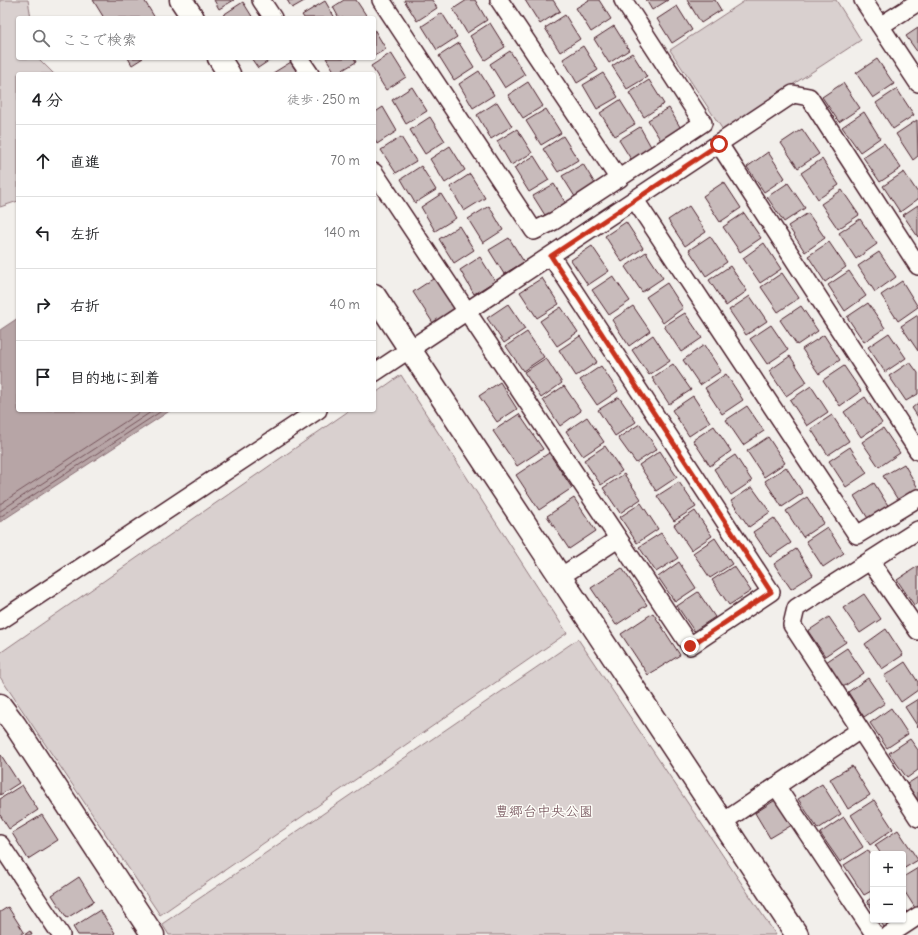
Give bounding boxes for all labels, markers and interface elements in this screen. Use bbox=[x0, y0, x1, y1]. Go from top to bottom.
search box bbox=[16, 16, 376, 60]
icon: search bbox=[30, 27, 52, 49]
text: ここで検索 bbox=[62, 30, 137, 49]
text: 4 分 bbox=[32, 89, 63, 111]
text: 徒歩 · 250 m bbox=[287, 91, 360, 108]
route start bbox=[710, 135, 728, 153]
icon: ahead bbox=[32, 150, 54, 172]
text: 直進 bbox=[70, 152, 100, 171]
text: 70 m bbox=[331, 152, 360, 169]
icon: left bbox=[32, 222, 54, 244]
text: 左折 bbox=[70, 224, 100, 243]
text: 140 m bbox=[324, 224, 360, 241]
icon: right bbox=[32, 294, 54, 316]
text: 右折 bbox=[70, 296, 100, 315]
text: 40 m bbox=[329, 296, 360, 313]
icon: arrive bbox=[32, 366, 54, 388]
text: 目的地に到着 bbox=[70, 368, 160, 387]
route end bbox=[681, 637, 699, 655]
park label: 豊郷台中央公園 bbox=[495, 802, 593, 820]
map controls bbox=[870, 851, 906, 923]
button: + bbox=[870, 851, 906, 887]
button: − bbox=[870, 887, 906, 923]

